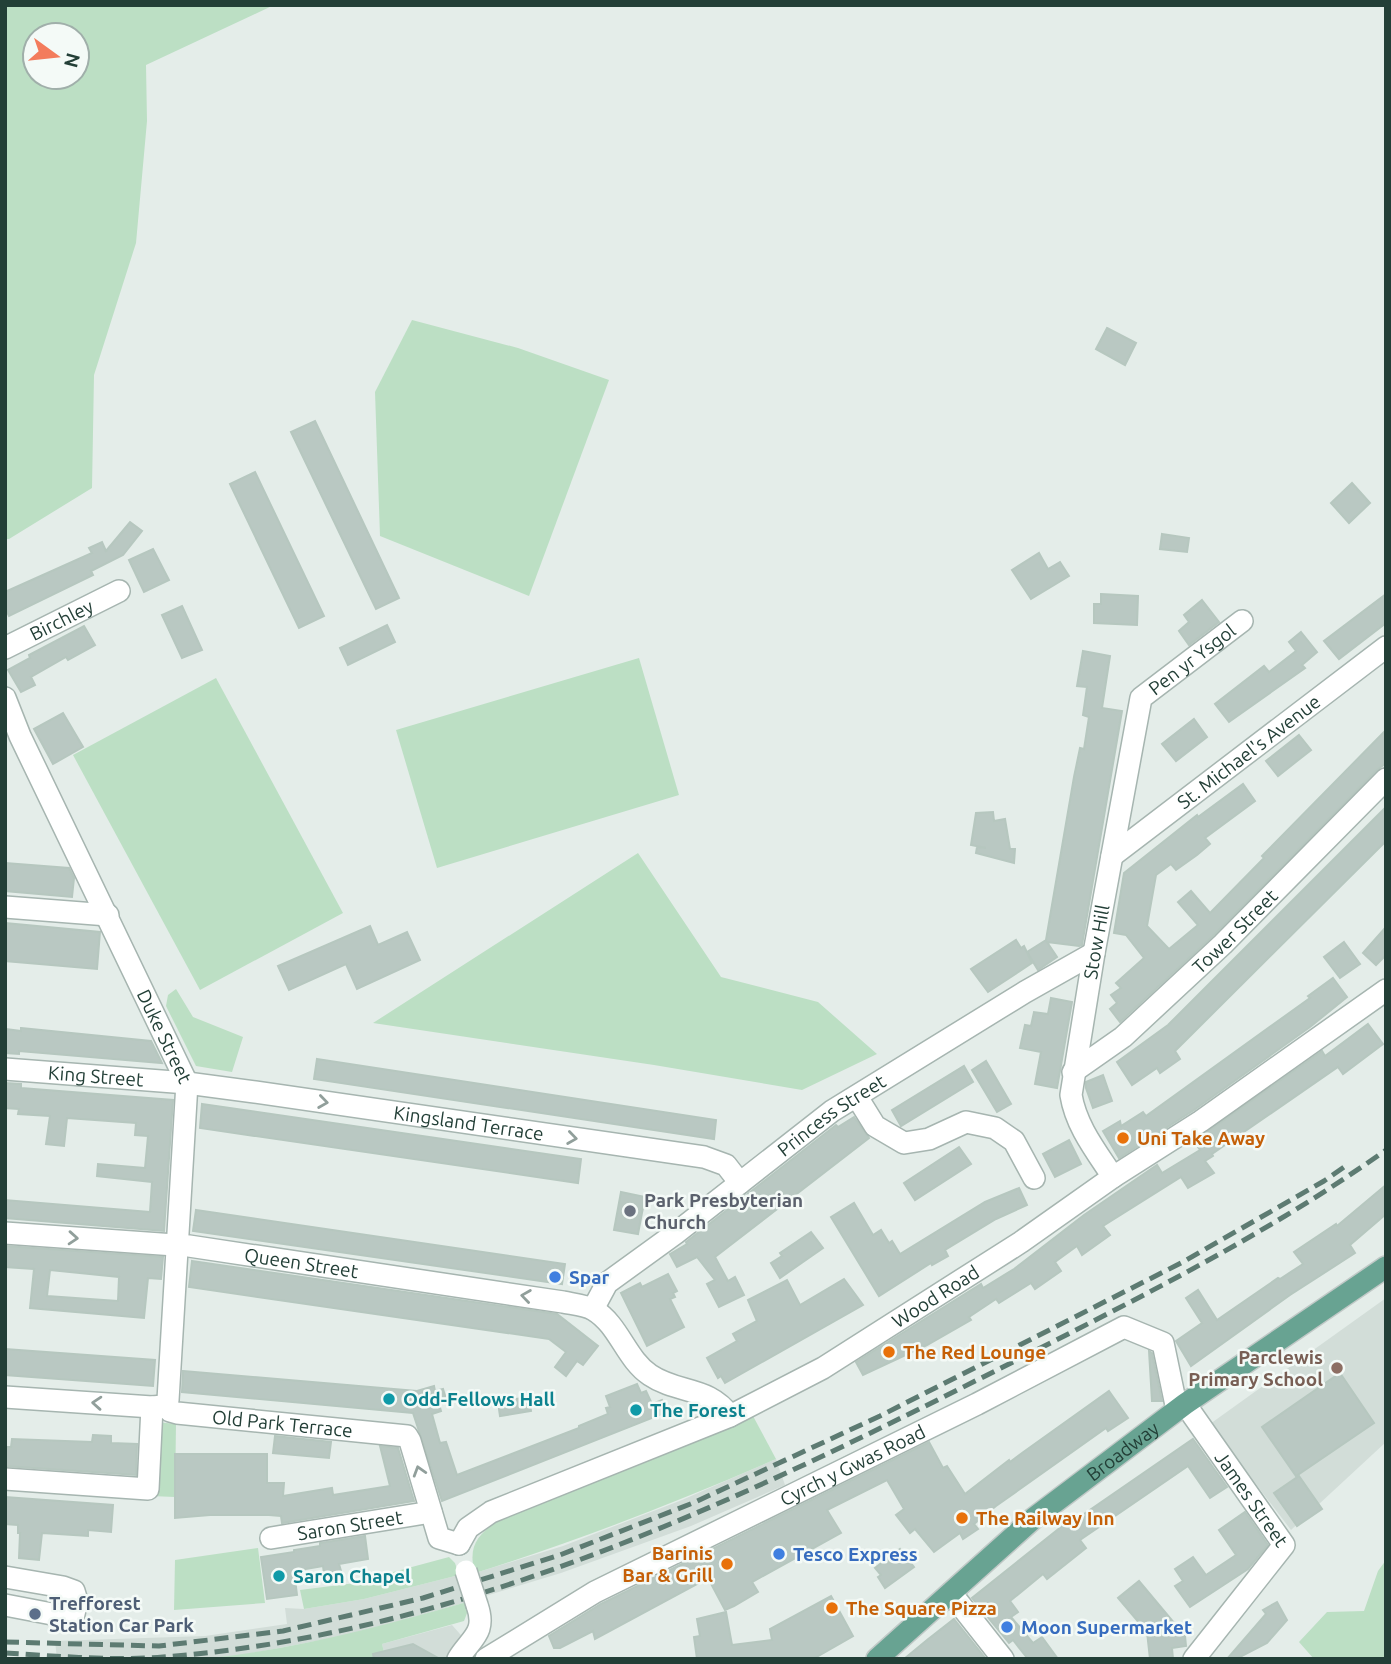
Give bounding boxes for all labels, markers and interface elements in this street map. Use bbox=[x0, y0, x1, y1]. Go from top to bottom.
north arrow bbox=[21, 21, 91, 91]
text: N bbox=[60, 51, 85, 70]
street label: Birchley bbox=[26, 595, 97, 645]
street label: Pen yr Ysgol bbox=[1144, 619, 1240, 699]
street label: St. Michael's Avenue bbox=[1173, 690, 1325, 813]
street label: Tower Street bbox=[1188, 884, 1282, 978]
street label: Stow Hill bbox=[1079, 903, 1114, 981]
street label: Duke Street bbox=[133, 986, 197, 1087]
street label: King Street bbox=[47, 1061, 145, 1091]
street label: Princess Street bbox=[773, 1069, 890, 1161]
one-way arrow bbox=[317, 1094, 329, 1109]
street label: Kingsland Terrace bbox=[392, 1101, 545, 1145]
place label: Uni Take Away bbox=[1137, 1127, 1265, 1149]
one-way arrow bbox=[566, 1130, 578, 1145]
marker: Uni Take Away bbox=[1115, 1130, 1131, 1146]
place label: Park Presbyterian Church bbox=[644, 1189, 803, 1233]
marker: Park Presbyterian Church bbox=[622, 1203, 638, 1219]
one-way arrow bbox=[68, 1230, 79, 1245]
street label: Queen Street bbox=[243, 1243, 360, 1282]
street label: Wood Road bbox=[888, 1261, 983, 1332]
place label: Spar bbox=[569, 1266, 609, 1288]
marker: Spar bbox=[547, 1269, 563, 1285]
one-way arrow bbox=[520, 1289, 532, 1304]
place label: The Red Lounge bbox=[903, 1341, 1046, 1363]
marker: The Red Lounge bbox=[881, 1344, 897, 1360]
place label: Parclewis Primary School bbox=[1188, 1346, 1323, 1390]
marker: Parclewis Primary School bbox=[1329, 1360, 1345, 1376]
place label: Odd-Fellows Hall bbox=[403, 1388, 555, 1410]
marker: Odd-Fellows Hall bbox=[381, 1391, 397, 1407]
one-way arrow bbox=[92, 1396, 103, 1411]
place label: The Forest bbox=[650, 1399, 746, 1421]
marker: The Forest bbox=[628, 1402, 644, 1418]
street label: Old Park Terrace bbox=[211, 1406, 354, 1441]
street label: Broadway bbox=[1082, 1417, 1163, 1486]
street label: Cyrch y Gwas Road bbox=[776, 1420, 929, 1510]
street label: James Street bbox=[1211, 1447, 1293, 1551]
one-way arrow bbox=[412, 1465, 427, 1477]
street label: Saron Street bbox=[296, 1506, 405, 1545]
place label: The Railway Inn bbox=[976, 1507, 1115, 1529]
marker: The Railway Inn bbox=[954, 1510, 970, 1526]
place label: Barinis Bar & Grill bbox=[622, 1542, 713, 1586]
place label: Tesco Express bbox=[793, 1543, 918, 1565]
marker: Tesco Express bbox=[771, 1546, 787, 1562]
marker: Barinis Bar & Grill bbox=[719, 1556, 735, 1572]
place label: Saron Chapel bbox=[293, 1565, 411, 1587]
marker: Saron Chapel bbox=[271, 1568, 287, 1584]
place label: Trefforest Station Car Park bbox=[49, 1592, 194, 1636]
place label: The Square Pizza bbox=[846, 1597, 997, 1619]
marker: The Square Pizza bbox=[824, 1600, 840, 1616]
marker: Trefforest Station Car Park bbox=[27, 1606, 43, 1622]
place label: Moon Supermarket bbox=[1021, 1616, 1192, 1638]
marker: Moon Supermarket bbox=[999, 1619, 1015, 1635]

